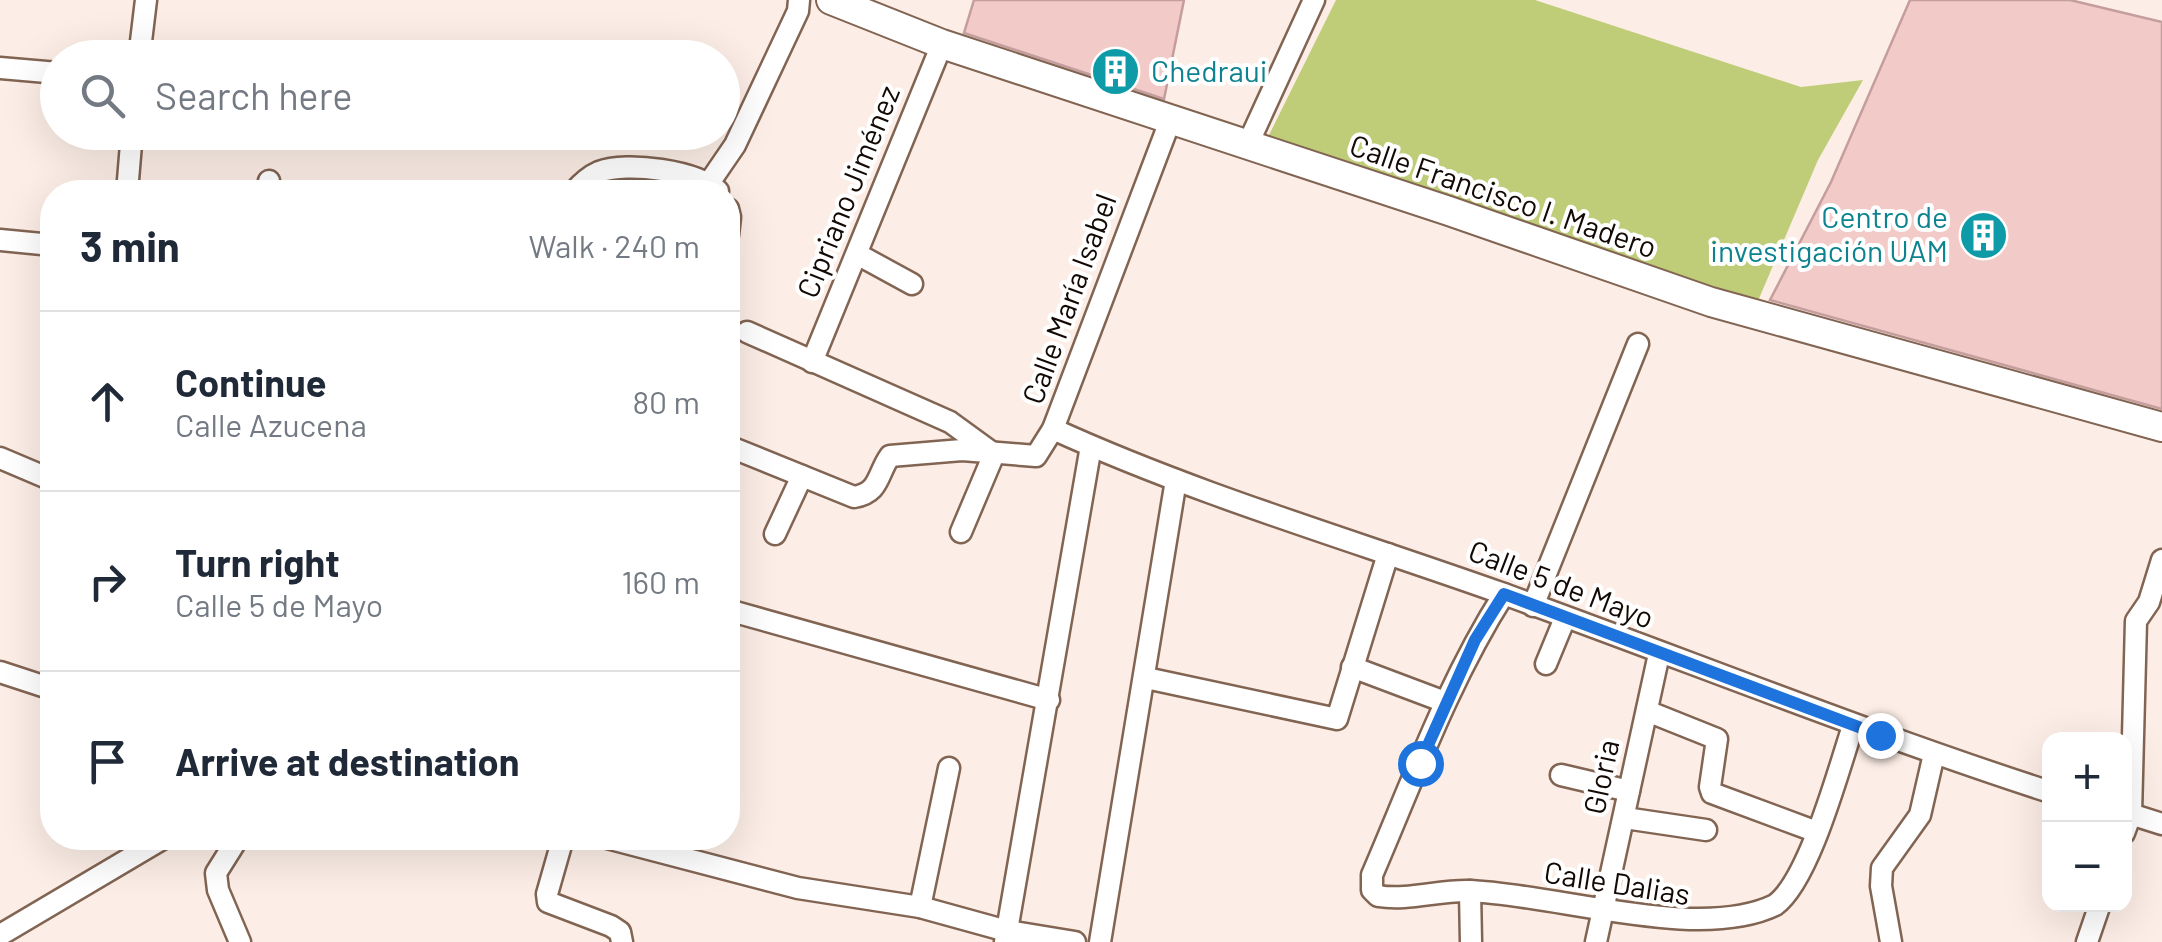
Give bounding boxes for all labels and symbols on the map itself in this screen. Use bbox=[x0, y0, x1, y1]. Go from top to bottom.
building icon: Chedraui bbox=[1090, 46, 1142, 98]
place label: Chedraui bbox=[1151, 52, 1267, 88]
street label: Cipriano Jiménez bbox=[788, 80, 906, 303]
street label: Calle Francisco I. Madero bbox=[1346, 126, 1662, 265]
street label: Calle María Isabel bbox=[1013, 188, 1123, 408]
place label: Centro de investigación UAM bbox=[1710, 198, 1948, 268]
building icon: Centro de investigación UAM bbox=[1957, 209, 2009, 261]
street label: Calle 5 de Mayo bbox=[1464, 531, 1659, 635]
route end bbox=[1858, 713, 1904, 759]
street label: Gloria bbox=[1575, 736, 1626, 817]
route start bbox=[1398, 741, 1444, 787]
street label: Calle Dalias bbox=[1542, 853, 1693, 911]

